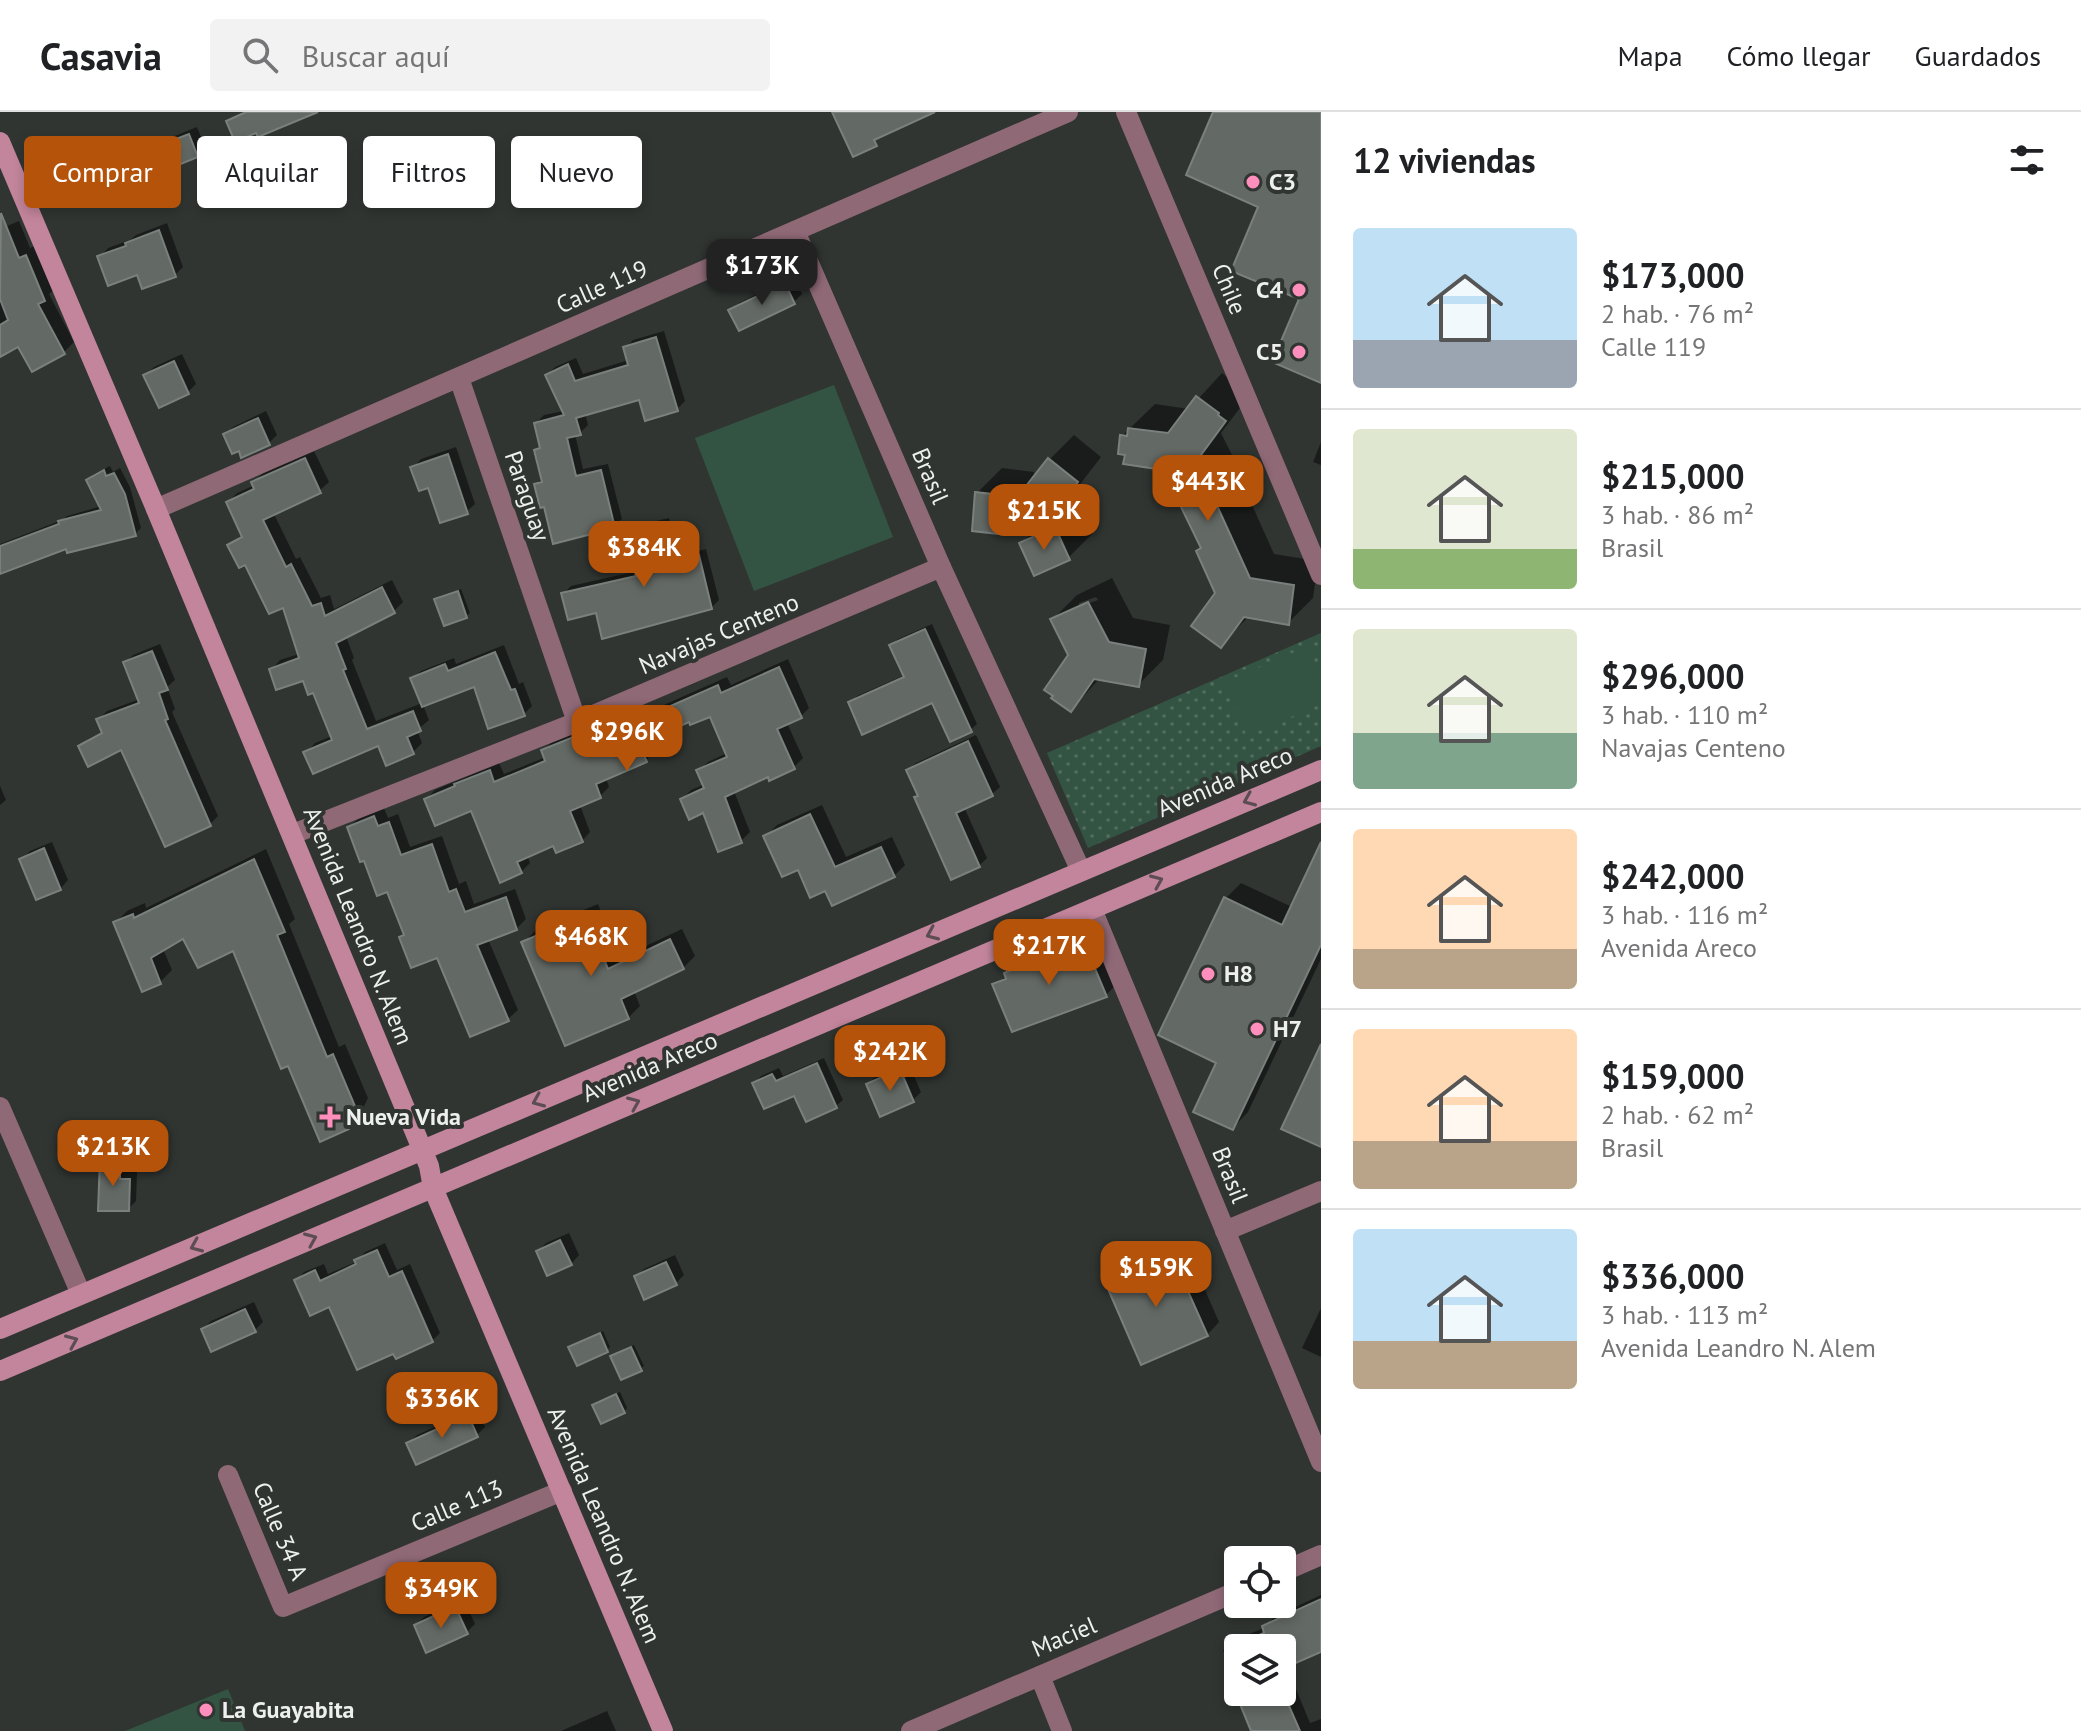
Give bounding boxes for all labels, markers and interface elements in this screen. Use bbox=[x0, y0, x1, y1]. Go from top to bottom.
search box bbox=[210, 19, 770, 91]
text: Casavia bbox=[40, 31, 162, 80]
icon: search bbox=[238, 33, 282, 77]
text: Buscar aquí bbox=[302, 36, 450, 75]
text: Mapa bbox=[1618, 37, 1683, 74]
text: Cómo llegar bbox=[1727, 37, 1871, 74]
text: Guardados bbox=[1915, 37, 2041, 74]
chip: Comprar bbox=[24, 136, 181, 208]
chip: Alquilar bbox=[197, 136, 347, 208]
chip: Filtros bbox=[363, 136, 495, 208]
chip: Nuevo bbox=[511, 136, 642, 208]
text: 12 viviendas bbox=[1353, 138, 1536, 182]
icon: filters bbox=[2005, 138, 2049, 182]
place label: C3 bbox=[1269, 166, 1296, 197]
marker: C3 bbox=[1244, 173, 1262, 191]
pin: $173K bbox=[706, 239, 818, 307]
text: $173K bbox=[724, 248, 800, 281]
street label: Calle 119 bbox=[551, 253, 652, 320]
text: $173,000 bbox=[1601, 253, 1745, 297]
street label: Chile bbox=[1205, 259, 1254, 319]
icon: home bbox=[1417, 260, 1513, 356]
place label: C4 bbox=[1256, 274, 1283, 305]
marker: C4 bbox=[1290, 281, 1308, 299]
text: 2 hab. · 76 m² bbox=[1601, 297, 1754, 330]
text: Calle 119 bbox=[1601, 330, 1706, 363]
place label: C5 bbox=[1256, 336, 1283, 367]
marker: C5 bbox=[1290, 343, 1308, 361]
street label: Brasil bbox=[905, 443, 956, 508]
street label: Paraguay bbox=[498, 447, 557, 545]
text: $215,000 bbox=[1601, 454, 1745, 498]
pin: $443K bbox=[1152, 455, 1264, 523]
icon: home bbox=[1417, 461, 1513, 557]
text: $443K bbox=[1170, 464, 1246, 497]
pin: $215K bbox=[988, 484, 1100, 552]
text: $215K bbox=[1006, 493, 1082, 526]
text: 3 hab. · 86 m² bbox=[1601, 498, 1754, 531]
pin: $384K bbox=[588, 521, 700, 589]
text: $384K bbox=[606, 530, 682, 563]
text: Brasil bbox=[1601, 531, 1663, 564]
street label: Navajas Centeno bbox=[634, 586, 803, 681]
text: $296,000 bbox=[1601, 654, 1745, 698]
icon: home bbox=[1417, 661, 1513, 757]
text: 3 hab. · 110 m² bbox=[1601, 698, 1768, 731]
pin: $296K bbox=[571, 705, 683, 773]
text: $296K bbox=[589, 714, 665, 747]
text: Navajas Centeno bbox=[1601, 731, 1786, 764]
street label: Avenida Areco bbox=[1152, 739, 1297, 824]
one-way arrow bbox=[1243, 791, 1257, 807]
street label: Avenida Leandro N. Alem bbox=[297, 802, 420, 1049]
text: $242,000 bbox=[1601, 854, 1745, 898]
icon: home bbox=[1417, 861, 1513, 957]
one-way arrow bbox=[1149, 875, 1163, 891]
text: 3 hab. · 116 m² bbox=[1601, 898, 1768, 931]
pin: $468K bbox=[535, 910, 647, 978]
text: $468K bbox=[553, 919, 629, 952]
pin: $217K bbox=[993, 919, 1105, 987]
one-way arrow bbox=[926, 924, 940, 941]
text: $217K bbox=[1011, 928, 1087, 961]
text: Avenida Areco bbox=[1601, 931, 1757, 964]
place label: H8 bbox=[1224, 958, 1253, 989]
marker: H8 bbox=[1199, 965, 1217, 983]
place label: H7 bbox=[1273, 1013, 1302, 1044]
marker: H7 bbox=[1248, 1020, 1266, 1038]
street label: Avenida Areco bbox=[577, 1024, 722, 1109]
pin: $242K bbox=[834, 1025, 946, 1093]
text: $242K bbox=[852, 1034, 928, 1067]
text: $159,000 bbox=[1601, 1054, 1745, 1098]
icon: home bbox=[1417, 1061, 1513, 1157]
one-way arrow bbox=[532, 1091, 546, 1107]
one-way arrow bbox=[626, 1096, 640, 1112]
text: 2 hab. · 62 m² bbox=[1601, 1098, 1754, 1131]
place label: Nueva Vida bbox=[346, 1101, 461, 1132]
marker: Nueva Vida bbox=[321, 1108, 339, 1126]
pin: $213K bbox=[57, 1120, 169, 1188]
text: $213K bbox=[75, 1129, 151, 1162]
text: Brasil bbox=[1601, 1131, 1663, 1164]
street label: Brasil bbox=[1205, 1142, 1256, 1207]
one-way arrow bbox=[303, 1233, 317, 1249]
one-way arrow bbox=[190, 1236, 204, 1252]
pin: $159K bbox=[1100, 1241, 1212, 1309]
text: $159K bbox=[1118, 1250, 1194, 1283]
text: $336,000 bbox=[1601, 1254, 1745, 1298]
icon: home bbox=[1417, 1261, 1513, 1357]
text: 3 hab. · 113 m² bbox=[1601, 1298, 1768, 1331]
text: Avenida Leandro N. Alem bbox=[1601, 1331, 1876, 1364]
one-way arrow bbox=[64, 1334, 78, 1350]
pin: $336K bbox=[386, 1372, 498, 1440]
text: $336K bbox=[404, 1381, 480, 1414]
street label: Avenida Leandro N. Alem bbox=[541, 1402, 668, 1648]
street label: Calle 113 bbox=[406, 1472, 508, 1539]
street label: Calle 34 A bbox=[246, 1477, 315, 1585]
map controls bbox=[1224, 1546, 1296, 1706]
button: locate bbox=[1224, 1546, 1296, 1618]
pin: $349K bbox=[385, 1562, 497, 1630]
text: $349K bbox=[403, 1571, 479, 1604]
street label: Maciel bbox=[1027, 1609, 1101, 1664]
button: layers bbox=[1224, 1634, 1296, 1706]
place label: La Guayabita bbox=[222, 1694, 354, 1725]
marker: La Guayabita bbox=[197, 1701, 215, 1719]

